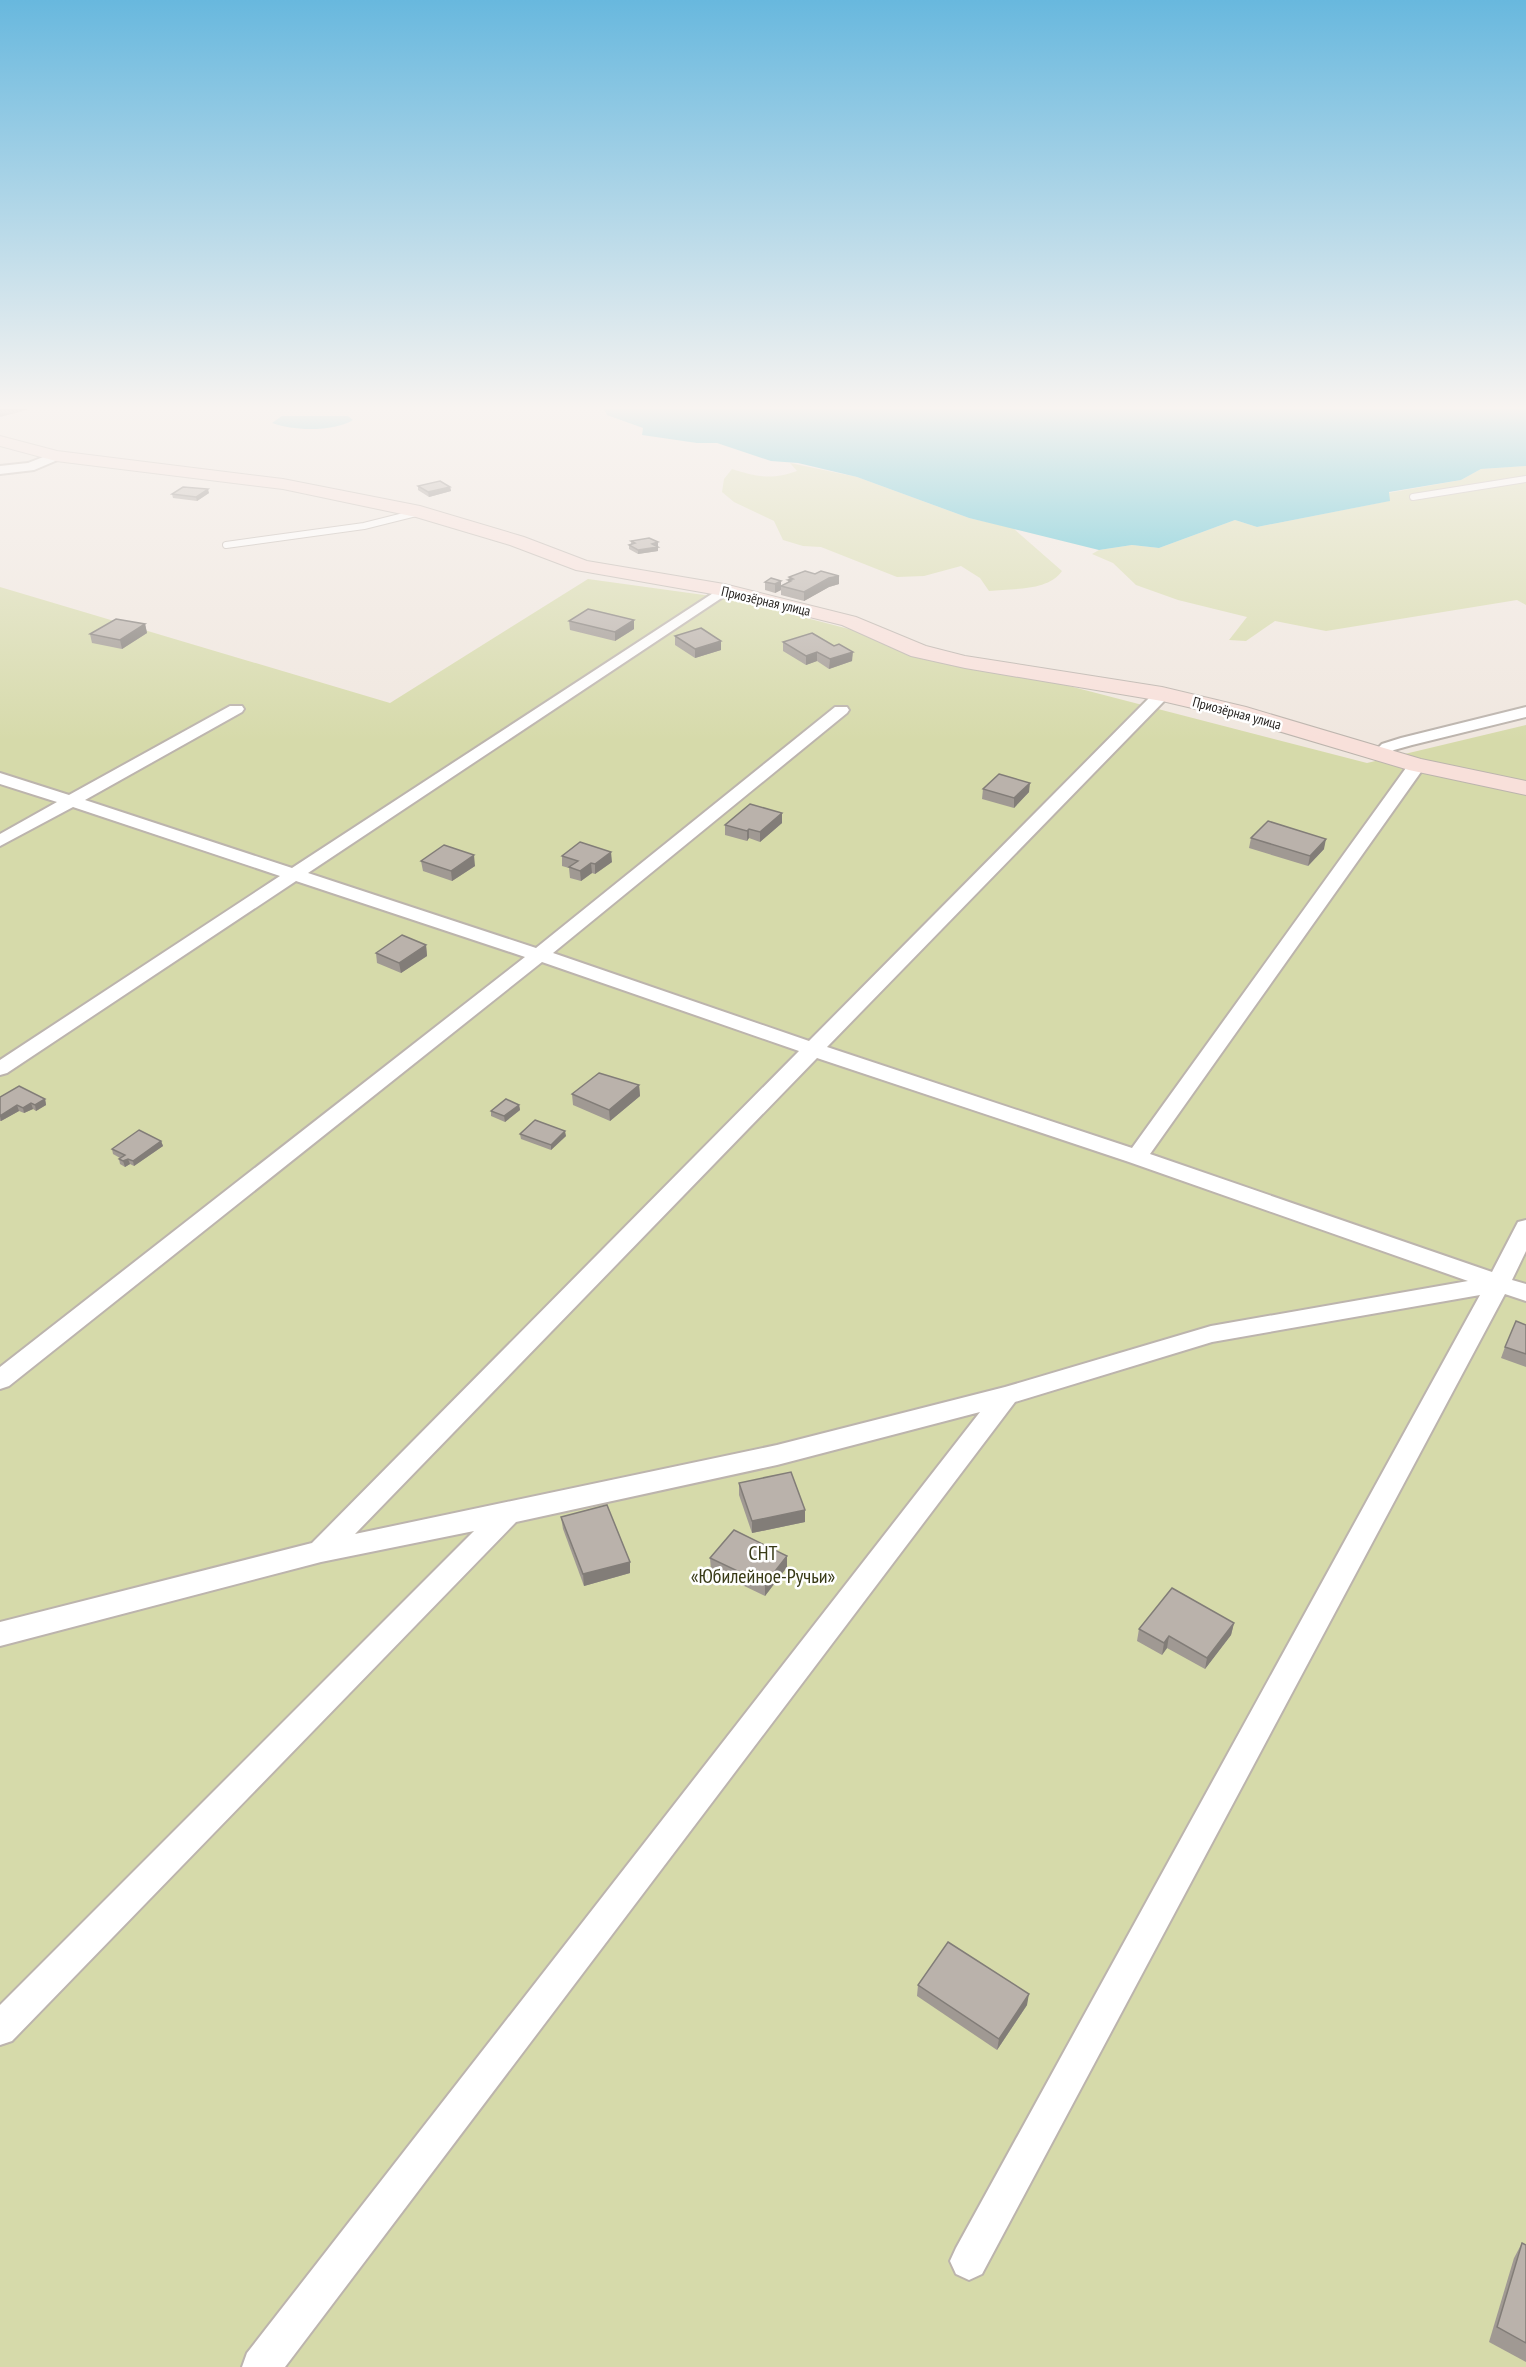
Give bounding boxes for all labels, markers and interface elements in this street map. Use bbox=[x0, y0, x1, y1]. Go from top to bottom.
street label: Приозёрная улица bbox=[720, 582, 812, 620]
street label: Приозёрная улица bbox=[1191, 693, 1283, 733]
park label: СНТ «Юбилейное-Ручьи» bbox=[691, 1540, 836, 1589]

